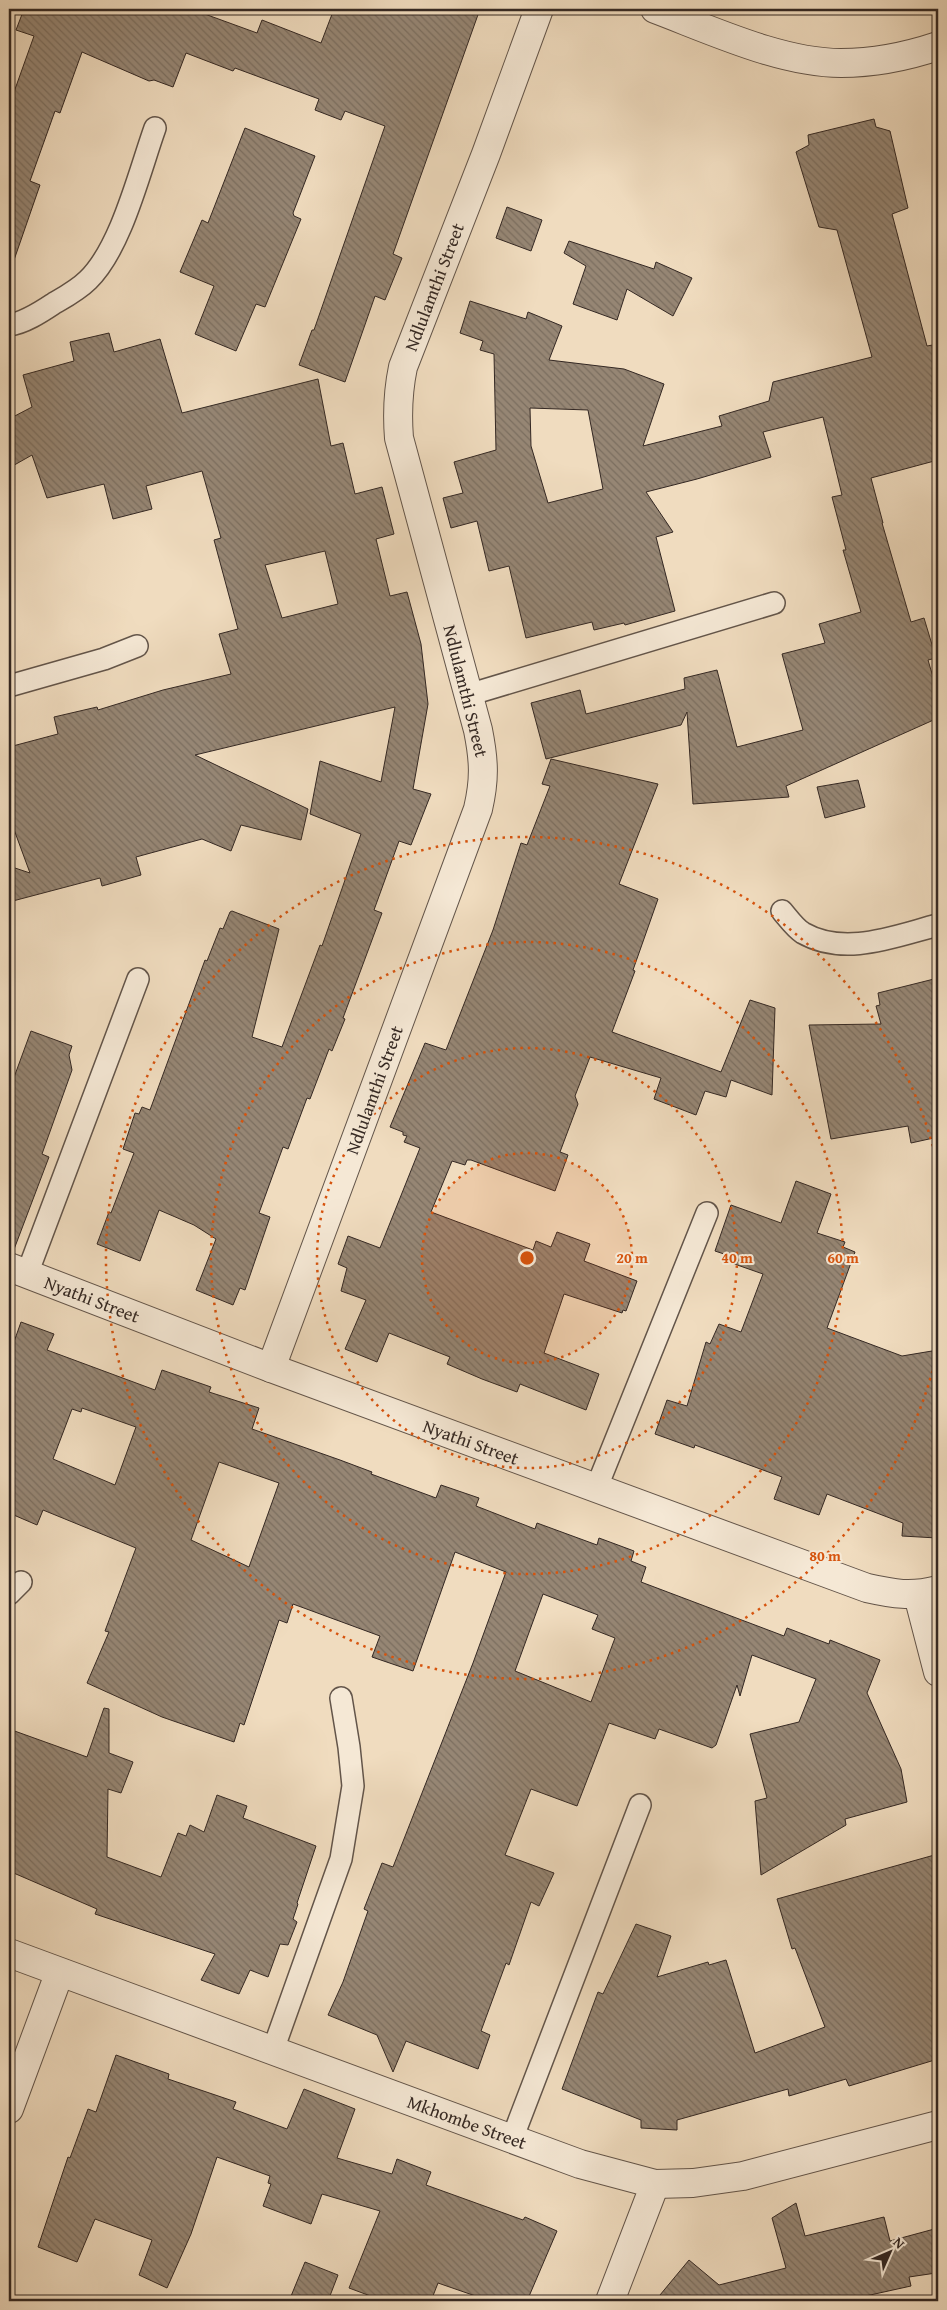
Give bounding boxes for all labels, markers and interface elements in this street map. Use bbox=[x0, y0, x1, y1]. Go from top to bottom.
street label: Ndlulamthi Street bbox=[397, 218, 471, 355]
street label: Ndlulamthi Street bbox=[437, 622, 496, 761]
street label: Ndlulamthi Street bbox=[338, 1021, 410, 1158]
text: 20 m bbox=[616, 1247, 648, 1268]
text: 40 m bbox=[721, 1247, 753, 1268]
text: 60 m bbox=[827, 1247, 859, 1268]
centre of rings bbox=[518, 1249, 536, 1267]
street label: Nyathi Street bbox=[40, 1268, 144, 1330]
street label: Nyathi Street bbox=[419, 1412, 523, 1472]
text: 80 m bbox=[809, 1545, 841, 1566]
street label: Mkhombe Street bbox=[404, 2088, 531, 2156]
north arrow bbox=[864, 2228, 914, 2278]
text: N bbox=[889, 2232, 910, 2254]

